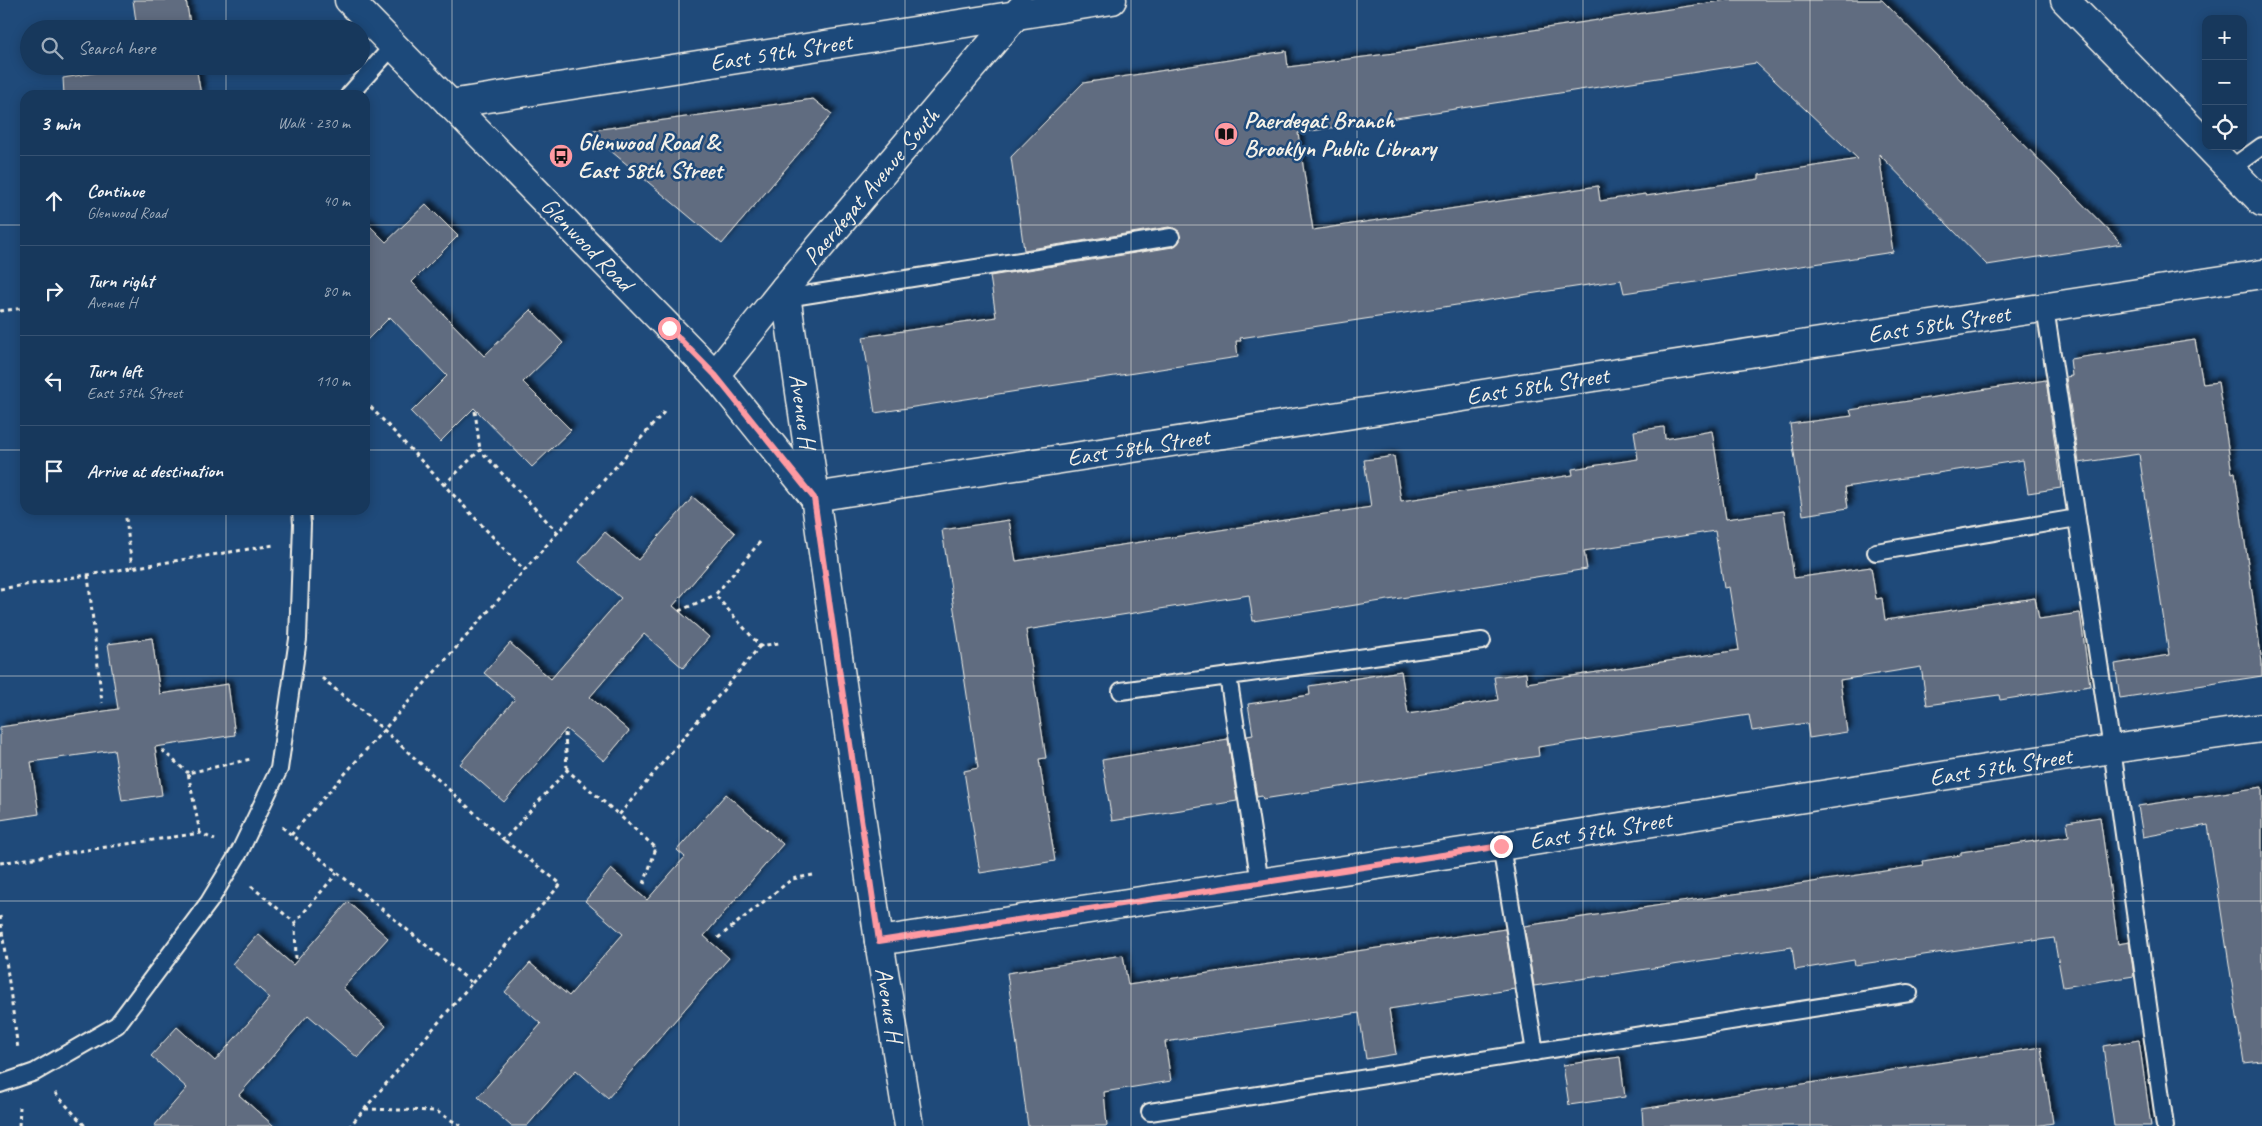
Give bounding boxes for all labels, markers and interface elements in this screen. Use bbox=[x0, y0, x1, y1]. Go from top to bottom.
map controls bbox=[2202, 15, 2247, 150]
button: + bbox=[2202, 15, 2247, 60]
search box bbox=[20, 20, 370, 75]
street label: East 59th Street bbox=[708, 26, 856, 78]
icon: search bbox=[38, 34, 66, 62]
text: Search here bbox=[78, 36, 155, 60]
button: − bbox=[2202, 60, 2247, 105]
street label: Paerdegat Avenue South bbox=[796, 101, 947, 271]
place label: Paerdegat Branch Brooklyn Public Library bbox=[1244, 105, 1439, 163]
button: locate bbox=[2202, 105, 2247, 150]
text: 3 min bbox=[40, 110, 80, 136]
text: Walk · 230 m bbox=[278, 113, 350, 133]
library icon: Paerdegat Branch Brooklyn Public Library bbox=[1213, 121, 1239, 147]
place label: Glenwood Road & East 58th Street bbox=[578, 127, 725, 185]
bus stop icon: Glenwood Road & East 58th Street bbox=[548, 143, 574, 169]
text: Continue bbox=[87, 179, 144, 203]
icon: ahead bbox=[40, 187, 68, 215]
text: 40 m bbox=[323, 191, 350, 211]
street label: Glenwood Road bbox=[535, 191, 642, 300]
text: Glenwood Road bbox=[87, 203, 167, 223]
text: Turn right bbox=[87, 269, 154, 293]
icon: right bbox=[40, 277, 68, 305]
text: 80 m bbox=[323, 281, 350, 301]
text: Avenue H bbox=[87, 293, 137, 313]
street label: East 58th Street bbox=[1866, 298, 2014, 350]
route start bbox=[658, 317, 681, 340]
text: Turn left bbox=[87, 359, 142, 383]
street label: East 58th Street bbox=[1464, 360, 1613, 411]
icon: left bbox=[40, 367, 68, 395]
text: 110 m bbox=[316, 371, 350, 391]
street label: Avenue H bbox=[783, 372, 823, 454]
text: East 57th Street bbox=[87, 383, 182, 403]
street label: East 58th Street bbox=[1065, 421, 1213, 473]
icon: arrive bbox=[40, 457, 68, 485]
text: Arrive at destination bbox=[87, 459, 223, 483]
street label: East 57th Street bbox=[1927, 740, 2076, 793]
street label: East 57th Street bbox=[1527, 804, 1676, 856]
route end bbox=[1490, 835, 1513, 858]
street label: Avenue H bbox=[869, 965, 911, 1048]

